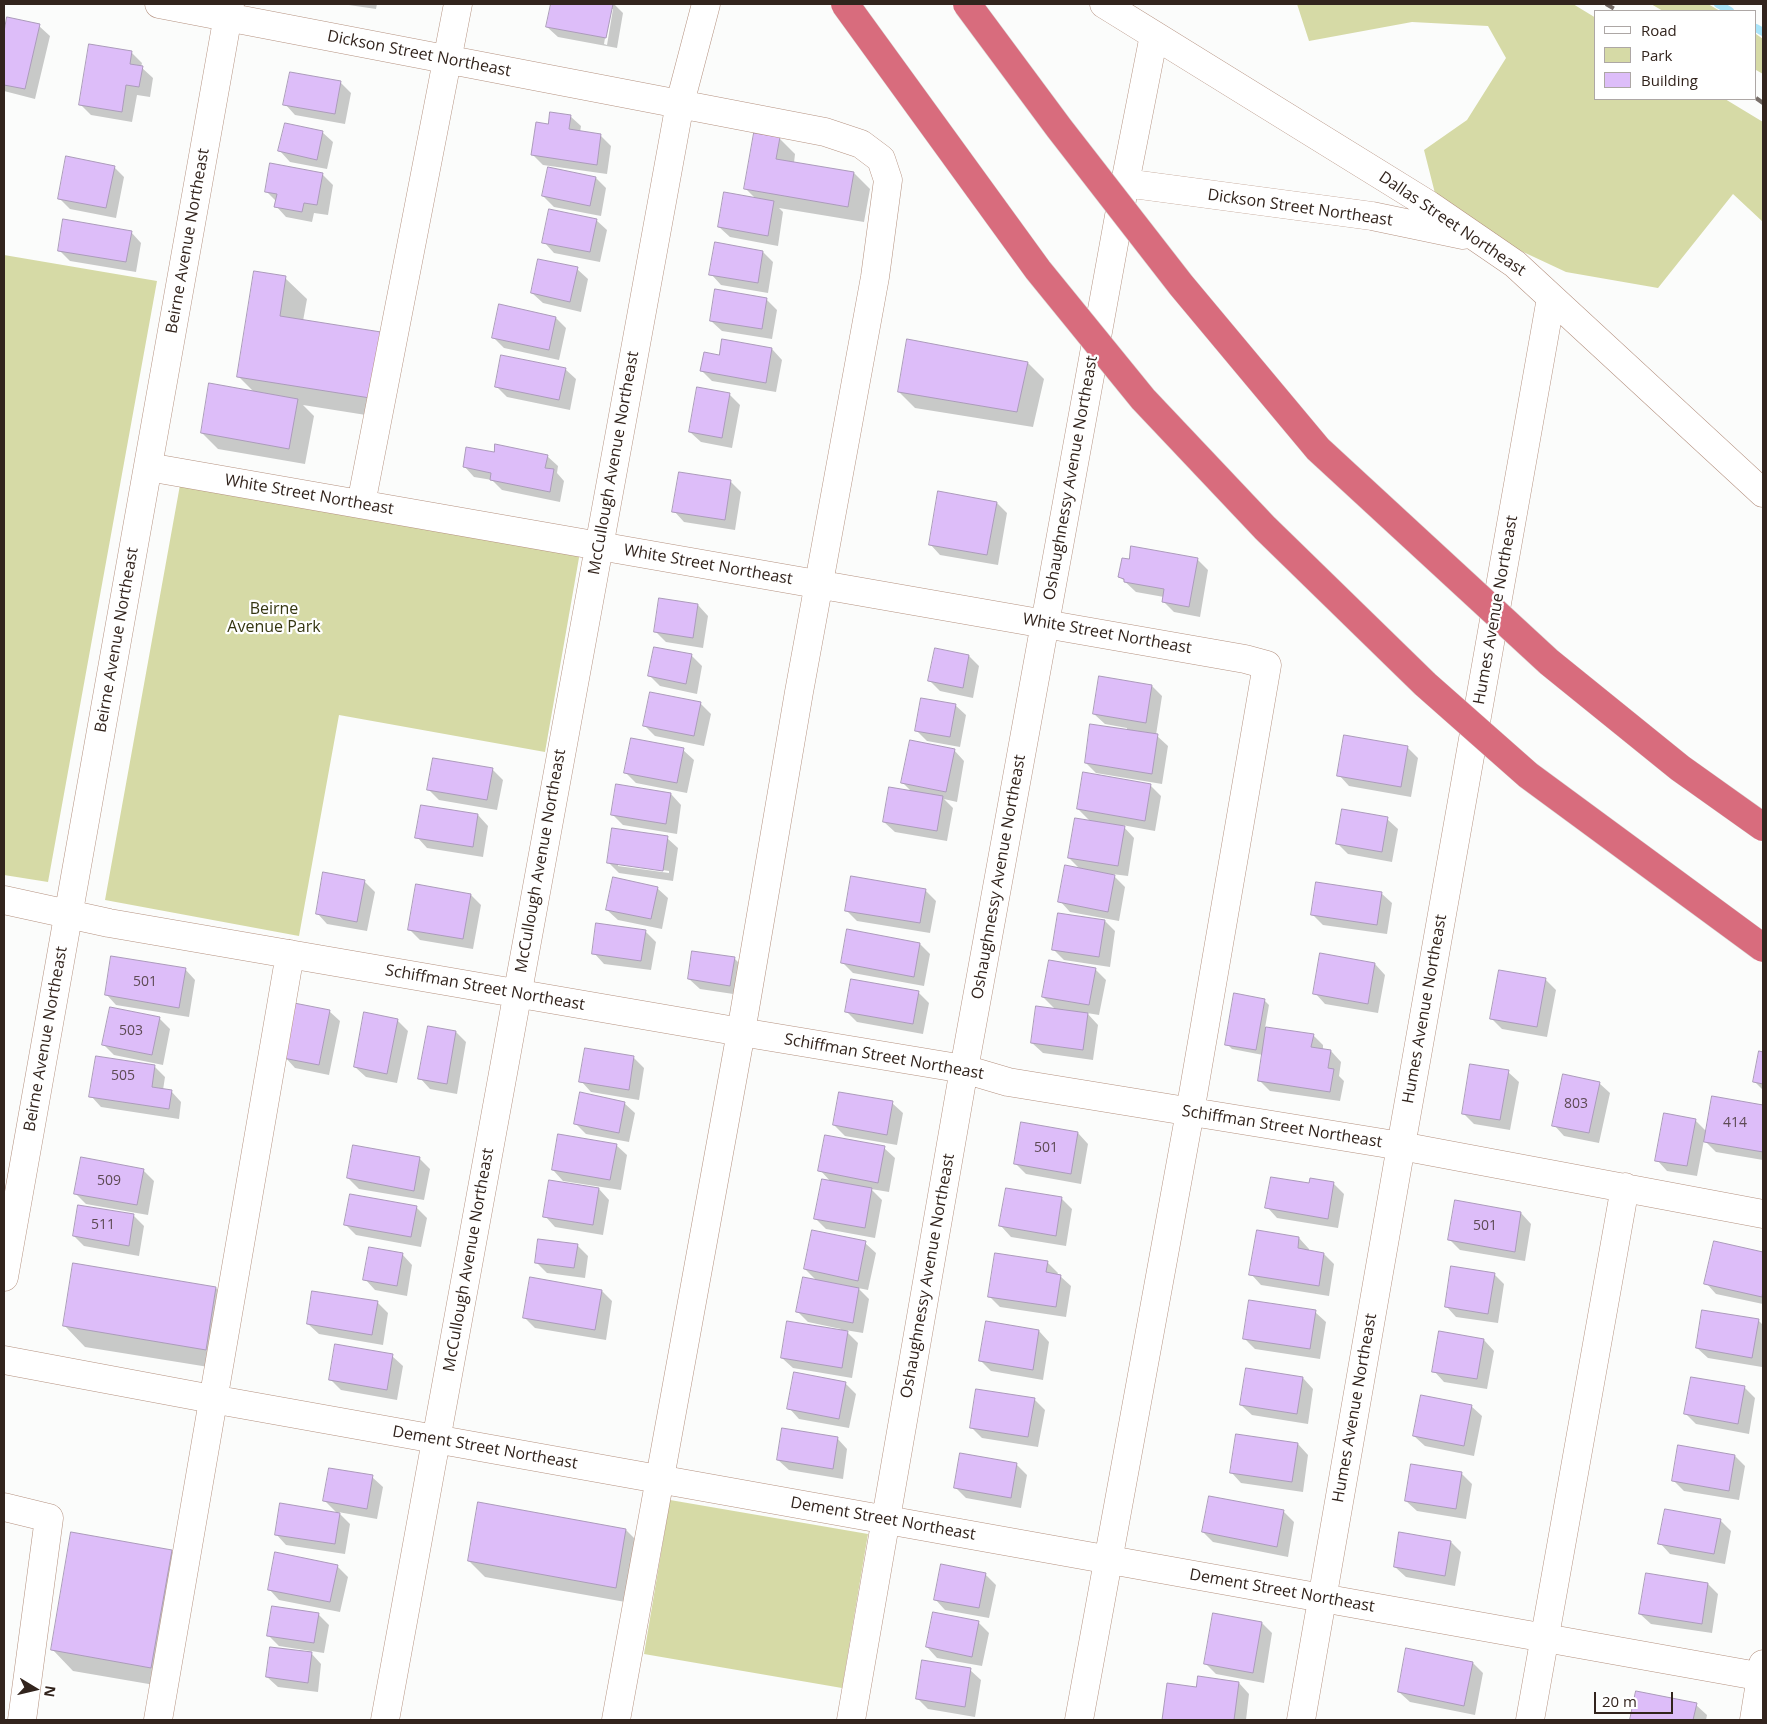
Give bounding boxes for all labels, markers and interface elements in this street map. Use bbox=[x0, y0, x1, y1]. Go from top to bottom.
legend bbox=[1594, 10, 1757, 100]
text: Road bbox=[1641, 20, 1677, 40]
street label: Dickson Street Northeast bbox=[326, 27, 512, 81]
text: Park bbox=[1641, 45, 1672, 65]
text: Building bbox=[1641, 70, 1698, 90]
street label: Beirne Avenue Northeast bbox=[162, 147, 214, 335]
street label: Dallas Street Northeast bbox=[1375, 168, 1529, 280]
street label: Dickson Street Northeast bbox=[1206, 186, 1394, 230]
street label: McCullough Avenue Northeast bbox=[585, 350, 643, 576]
street label: Oshaughnessy Avenue Northeast bbox=[1040, 354, 1102, 602]
street label: White Street Northeast bbox=[223, 471, 395, 519]
street label: Humes Avenue Northeast bbox=[1470, 514, 1522, 706]
street label: White Street Northeast bbox=[622, 541, 794, 589]
street label: Beirne Avenue Northeast bbox=[91, 546, 143, 734]
park label: Beirne Avenue Park bbox=[227, 599, 321, 637]
street label: White Street Northeast bbox=[1021, 610, 1193, 658]
street label: McCullough Avenue Northeast bbox=[512, 748, 570, 974]
street label: Oshaughnessy Avenue Northeast bbox=[968, 753, 1030, 1001]
street label: Humes Avenue Northeast bbox=[1399, 913, 1451, 1105]
street label: Beirne Avenue Northeast bbox=[20, 945, 72, 1133]
street label: Schiffman Street Northeast bbox=[384, 961, 586, 1015]
house number: 501 bbox=[133, 974, 157, 990]
house number: 503 bbox=[119, 1023, 143, 1039]
street label: Schiffman Street Northeast bbox=[783, 1030, 985, 1084]
house number: 505 bbox=[111, 1068, 135, 1084]
house number: 803 bbox=[1564, 1096, 1588, 1112]
street label: Schiffman Street Northeast bbox=[1180, 1102, 1384, 1152]
house number: 414 bbox=[1723, 1115, 1747, 1131]
house number: 501 bbox=[1034, 1140, 1058, 1156]
street label: McCullough Avenue Northeast bbox=[440, 1147, 498, 1373]
street label: Oshaughnessy Avenue Northeast bbox=[897, 1152, 959, 1400]
house number: 509 bbox=[97, 1173, 121, 1189]
house number: 511 bbox=[91, 1217, 115, 1233]
house number: 501 bbox=[1473, 1218, 1497, 1234]
street label: Humes Avenue Northeast bbox=[1329, 1312, 1381, 1504]
street label: Dement Street Northeast bbox=[391, 1422, 579, 1474]
street label: Dement Street Northeast bbox=[789, 1493, 977, 1545]
street label: Dement Street Northeast bbox=[1188, 1565, 1376, 1617]
north arrow bbox=[10, 1664, 60, 1714]
scale bar bbox=[1597, 1682, 1676, 1714]
text: N bbox=[40, 1684, 61, 1699]
text: 20 m bbox=[1602, 1691, 1637, 1711]

